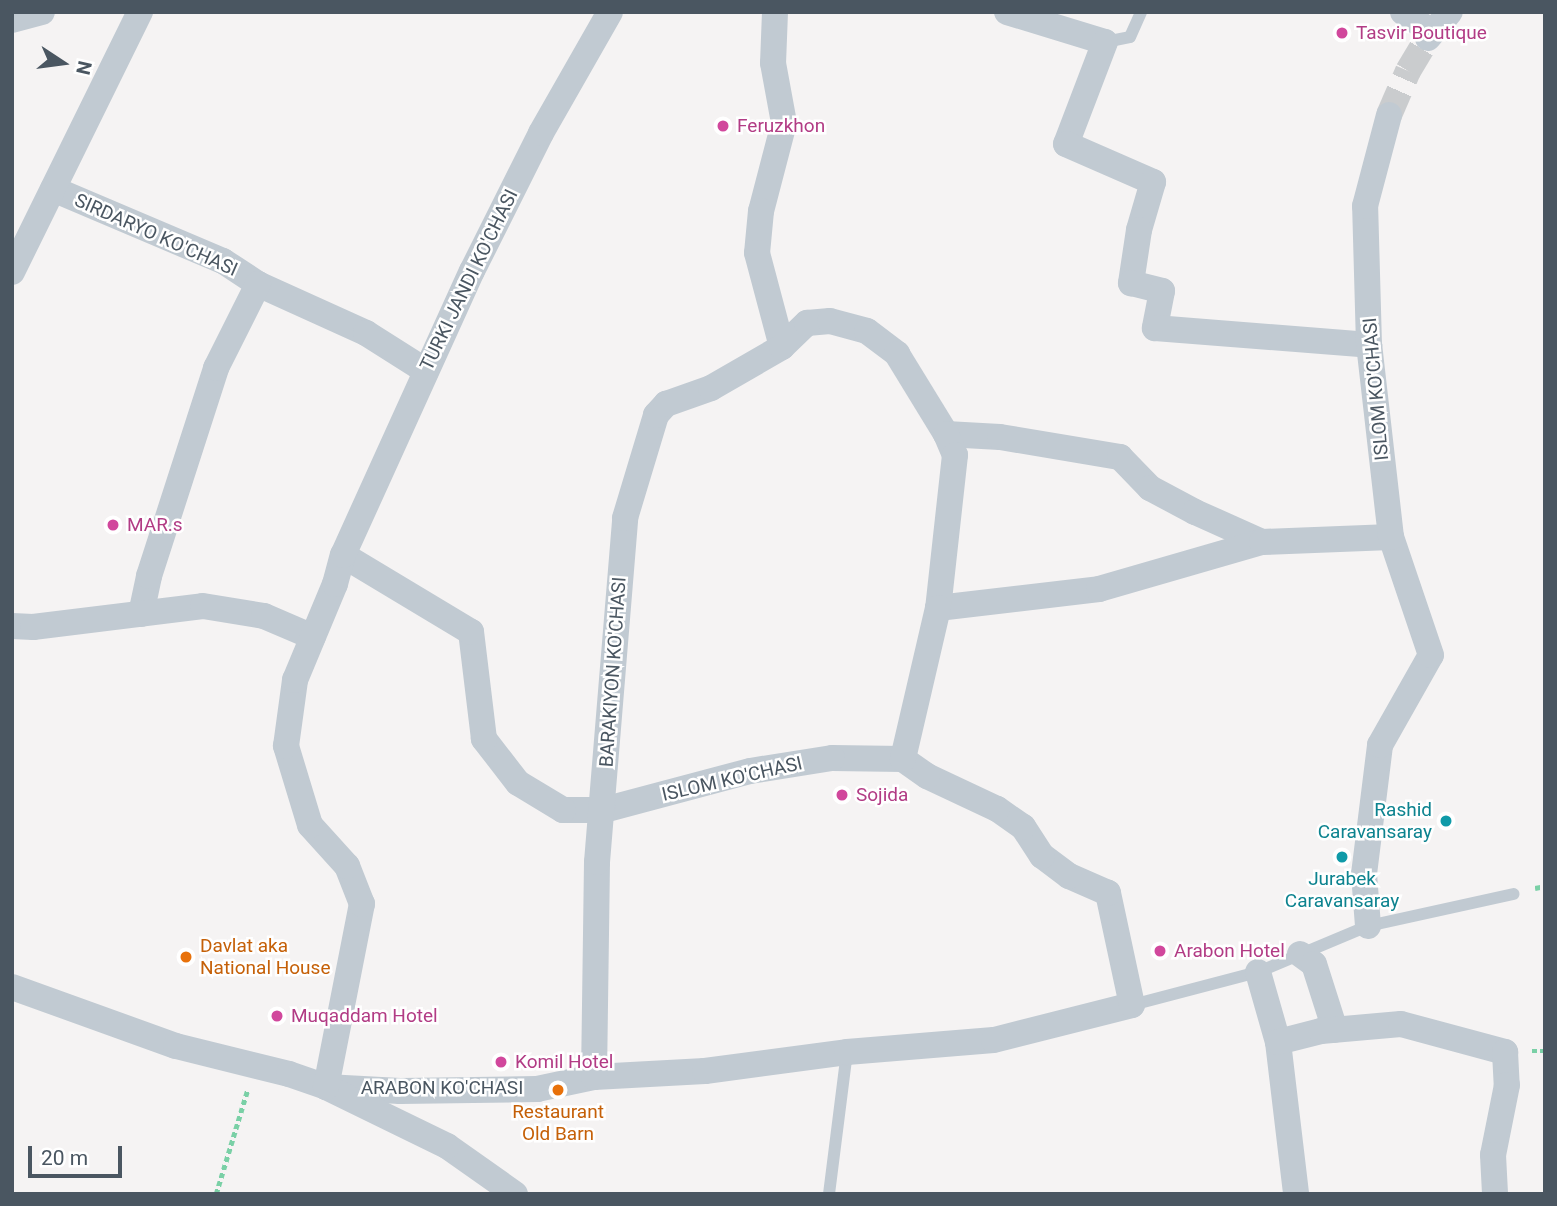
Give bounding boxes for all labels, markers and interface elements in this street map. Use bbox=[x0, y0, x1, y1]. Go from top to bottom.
place label: Tasvir Boutique bbox=[1356, 22, 1487, 44]
marker: Tasvir Boutique bbox=[1334, 25, 1350, 41]
north arrow bbox=[28, 28, 98, 98]
text: N bbox=[71, 59, 97, 77]
place label: Feruzkhon bbox=[737, 115, 825, 137]
marker: Feruzkhon bbox=[715, 118, 731, 134]
street label: TURKI JANDI KO'CHASI bbox=[415, 186, 523, 374]
street label: SIRDARYO KO'CHASI bbox=[71, 189, 241, 281]
street label: ISLOM KO'CHASI bbox=[1358, 317, 1394, 461]
place label: MAR.s bbox=[127, 514, 183, 536]
marker: MAR.s bbox=[105, 517, 121, 533]
street label: BARAKIYON KO'CHASI bbox=[595, 576, 631, 768]
street label: ISLOM KO'CHASI bbox=[660, 752, 804, 806]
place label: Sojida bbox=[856, 784, 908, 806]
marker: Sojida bbox=[834, 787, 850, 803]
place label: Rashid Caravansaray bbox=[1318, 799, 1432, 843]
marker: Rashid Caravansaray bbox=[1438, 813, 1454, 829]
marker: Jurabek Caravansaray bbox=[1334, 849, 1350, 865]
place label: Jurabek Caravansaray bbox=[1285, 868, 1399, 912]
place label: Davlat aka National House bbox=[200, 935, 330, 979]
place label: Arabon Hotel bbox=[1174, 940, 1285, 962]
marker: Arabon Hotel bbox=[1152, 943, 1168, 959]
marker: Davlat aka National House bbox=[178, 949, 194, 965]
place label: Muqaddam Hotel bbox=[291, 1005, 438, 1027]
marker: Muqaddam Hotel bbox=[269, 1008, 285, 1024]
place label: Komil Hotel bbox=[515, 1051, 613, 1073]
marker: Komil Hotel bbox=[493, 1054, 509, 1070]
street label: ARABON KO'CHASI bbox=[361, 1077, 523, 1099]
marker: Restaurant Old Barn bbox=[550, 1082, 566, 1098]
place label: Restaurant Old Barn bbox=[512, 1101, 604, 1145]
scale bar bbox=[32, 1132, 126, 1176]
text: 20 m bbox=[41, 1146, 88, 1170]

